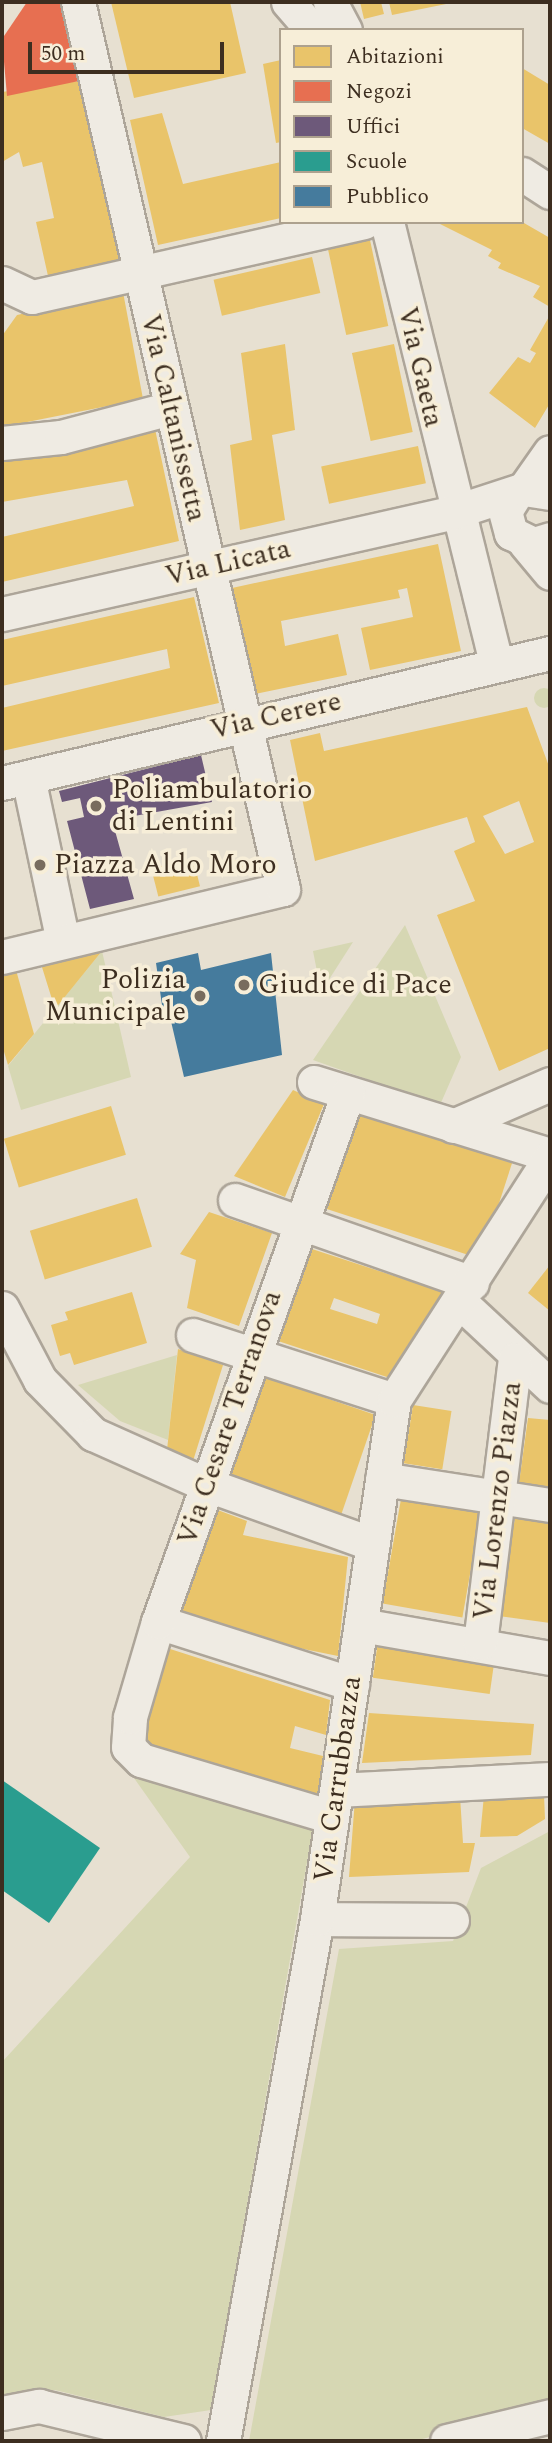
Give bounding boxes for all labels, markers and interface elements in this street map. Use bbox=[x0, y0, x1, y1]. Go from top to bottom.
scale bar bbox=[32, 28, 228, 72]
legend bbox=[279, 28, 524, 224]
text: 50 m bbox=[41, 38, 85, 70]
text: Abitazioni bbox=[346, 41, 444, 73]
text: Negozi bbox=[346, 76, 412, 108]
text: Uffici bbox=[346, 111, 400, 143]
text: Scuole bbox=[346, 146, 407, 178]
text: Pubblico bbox=[346, 181, 429, 213]
street label: Via Gaeta bbox=[390, 304, 450, 430]
street label: Via Caltanissetta bbox=[133, 311, 213, 525]
street label: Via Licata bbox=[162, 532, 294, 594]
street label: Via Cerere bbox=[207, 685, 345, 747]
place label: Poliambulatorio di Lentini bbox=[112, 773, 312, 839]
marker: Poliambulatorio di Lentini bbox=[86, 796, 106, 816]
place label: Piazza Aldo Moro bbox=[54, 848, 277, 882]
marker: Piazza Aldo Moro bbox=[32, 857, 48, 873]
place label: Polizia Municipale bbox=[45, 963, 186, 1029]
place label: Giudice di Pace bbox=[258, 968, 452, 1002]
marker: Giudice di Pace bbox=[236, 977, 252, 993]
marker: Polizia Municipale bbox=[192, 988, 208, 1004]
street label: Via Cesare Terranova bbox=[171, 1286, 289, 1550]
street label: Via Lorenzo Piazza bbox=[467, 1380, 529, 1622]
street label: Via Carrubbazza bbox=[307, 1674, 369, 1884]

